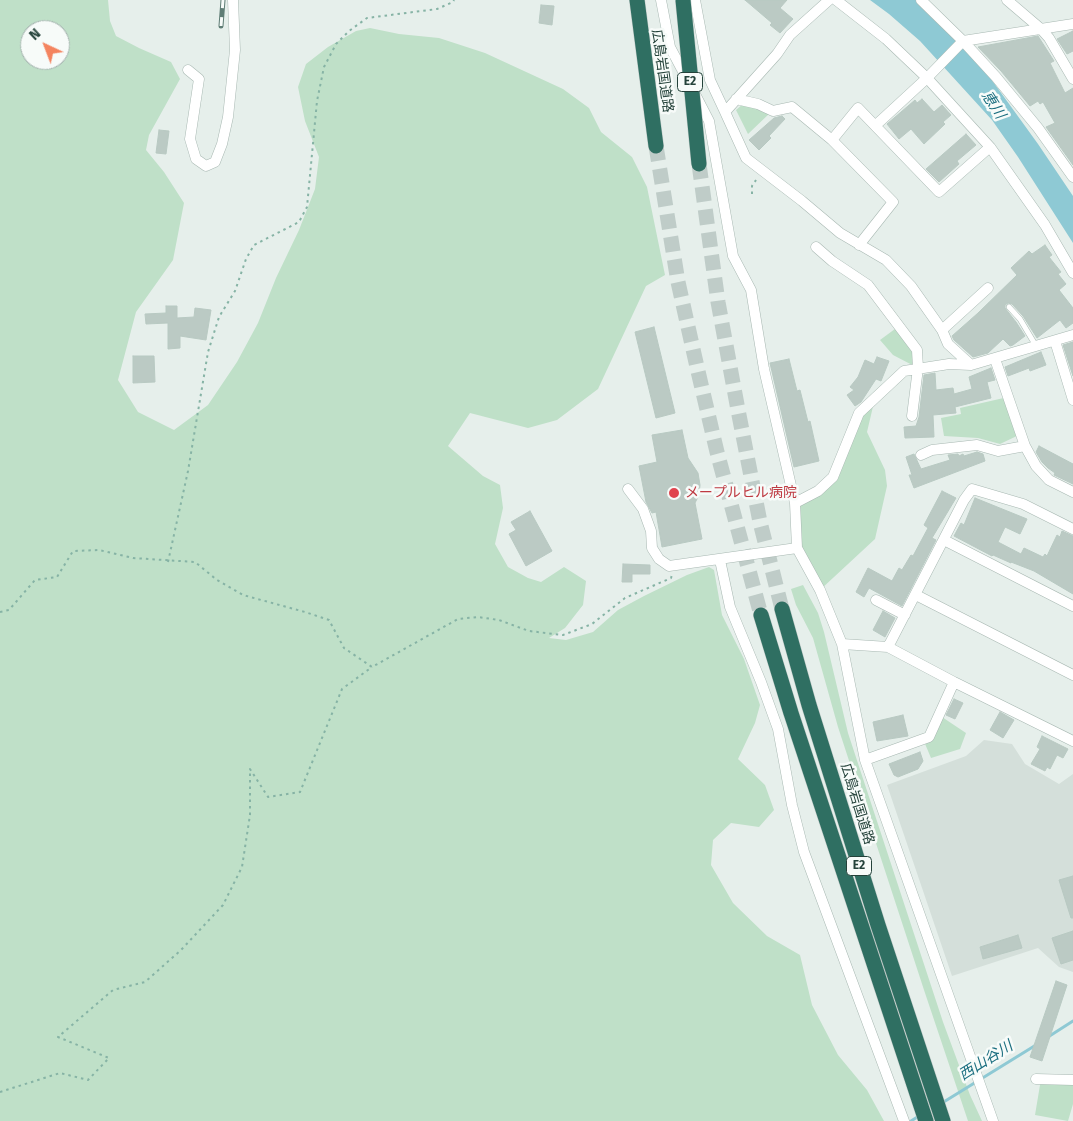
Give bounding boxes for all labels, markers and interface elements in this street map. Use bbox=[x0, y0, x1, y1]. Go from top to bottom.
north arrow bbox=[20, 20, 70, 70]
text: N bbox=[26, 25, 44, 44]
street label: 広島岩国道路 bbox=[648, 28, 676, 114]
road number: E2 bbox=[678, 72, 702, 91]
water label: 恵川 bbox=[977, 88, 1009, 122]
place label: メープルヒル病院 bbox=[685, 485, 797, 501]
marker: メープルヒル病院 bbox=[667, 486, 681, 500]
street label: 広島岩国道路 bbox=[837, 761, 877, 847]
road number: E2 bbox=[846, 856, 872, 876]
water label: 西山谷川 bbox=[956, 1037, 1016, 1085]

